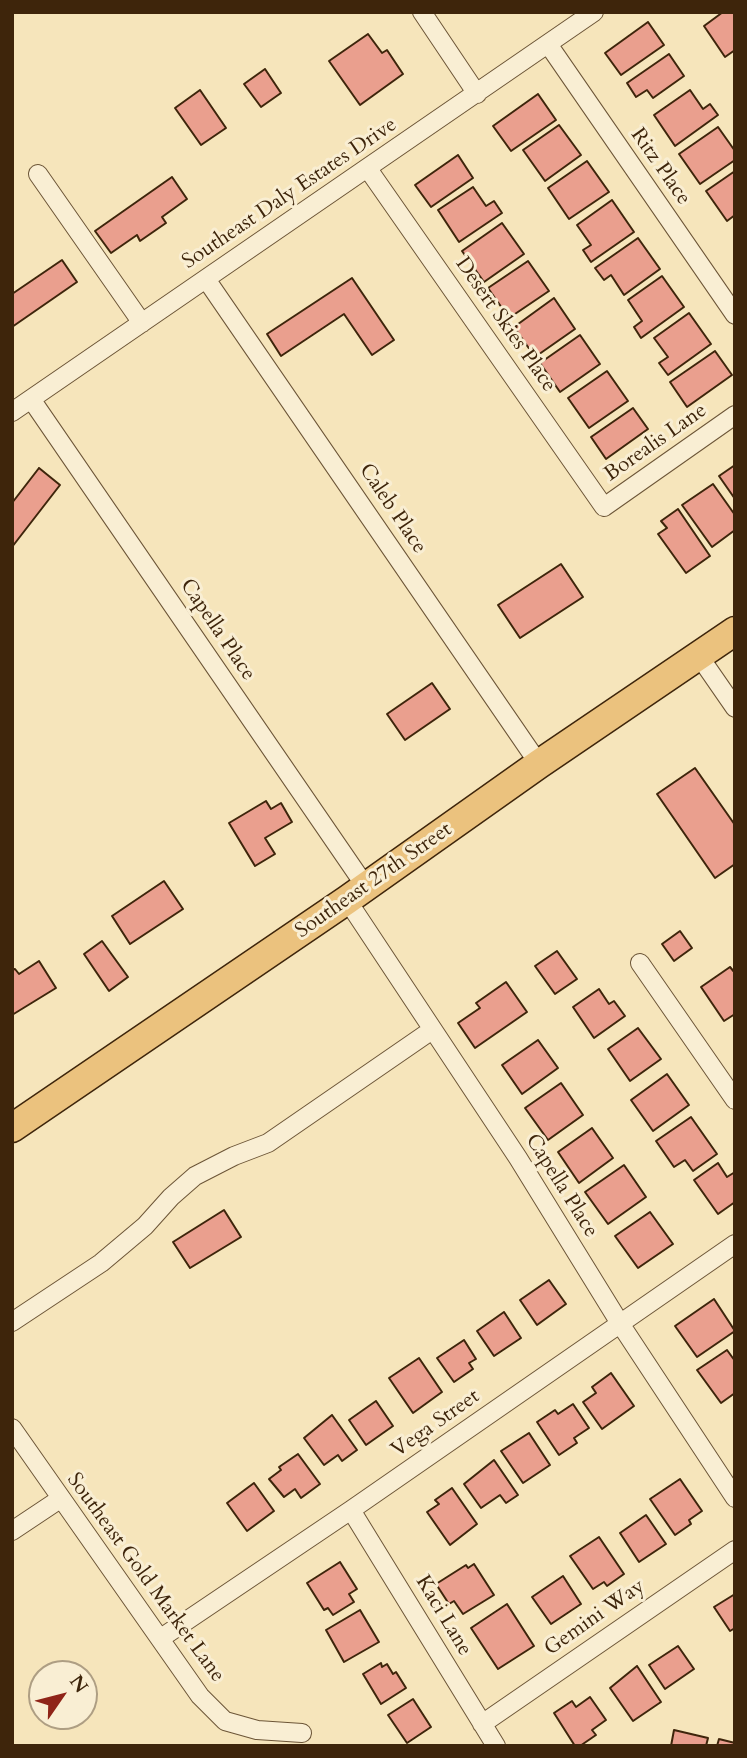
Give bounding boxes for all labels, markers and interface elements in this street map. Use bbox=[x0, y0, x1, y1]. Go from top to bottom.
street label: Southeast Daly Estates Drive bbox=[178, 113, 402, 275]
street label: Ritz Place bbox=[624, 124, 696, 210]
street label: Desert Skies Place bbox=[449, 253, 561, 397]
street label: Borealis Lane bbox=[600, 399, 712, 487]
street label: Caleb Place bbox=[353, 459, 431, 559]
street label: Capella Place bbox=[174, 574, 260, 686]
street label: Southeast 27th Street bbox=[291, 818, 457, 944]
street label: Capella Place bbox=[519, 1130, 603, 1242]
street label: Vega Street bbox=[387, 1384, 485, 1464]
street label: Southeast Gold Market Lane bbox=[61, 1468, 229, 1688]
street label: Kaci Lane bbox=[409, 1571, 477, 1661]
street label: Gemini Way bbox=[540, 1574, 650, 1662]
north arrow bbox=[28, 1660, 98, 1730]
text: N bbox=[63, 1670, 94, 1698]

